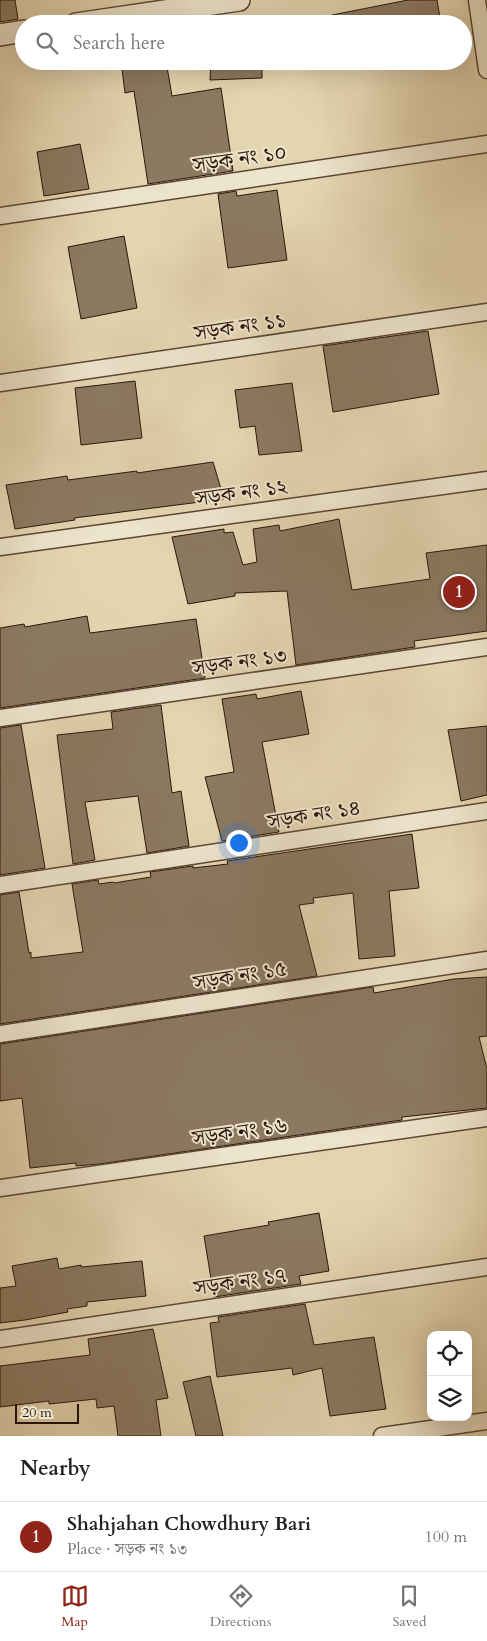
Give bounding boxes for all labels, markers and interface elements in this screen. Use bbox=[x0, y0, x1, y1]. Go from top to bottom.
search box bbox=[15, 15, 472, 70]
icon: search bbox=[33, 29, 61, 57]
text: Search here bbox=[73, 30, 165, 56]
street label: সড়ক নং ১০ bbox=[190, 138, 289, 180]
street label: সড়ক নং ১১ bbox=[191, 306, 288, 348]
street label: সড়ক নং ১২ bbox=[192, 472, 290, 514]
pin: 1 bbox=[443, 573, 475, 611]
street label: সড়ক নং ১৩ bbox=[190, 641, 289, 683]
street label: সড়ক নং ১৪ bbox=[264, 793, 363, 837]
your location bbox=[226, 830, 252, 856]
street label: সড়ক নং ১৫ bbox=[190, 954, 289, 998]
street label: সড়ক নং ১৬ bbox=[189, 1111, 290, 1153]
street label: সড়ক নং ১৭ bbox=[191, 1261, 288, 1303]
map controls bbox=[427, 1331, 472, 1421]
button: locate bbox=[427, 1331, 472, 1376]
button: layers bbox=[427, 1376, 472, 1421]
scale bar bbox=[15, 1401, 79, 1424]
text: 20 m bbox=[22, 1403, 52, 1422]
text: Nearby bbox=[20, 1454, 91, 1483]
text: Shahjahan Chowdhury Bari bbox=[67, 1511, 311, 1537]
text: 1 bbox=[32, 1526, 40, 1548]
text: 100 m bbox=[425, 1526, 467, 1548]
text: Place · সড়ক নং ১৩ bbox=[67, 1538, 188, 1560]
tab: Map bbox=[61, 1582, 89, 1631]
tab: Directions bbox=[210, 1582, 271, 1631]
tab: Saved bbox=[392, 1582, 426, 1631]

